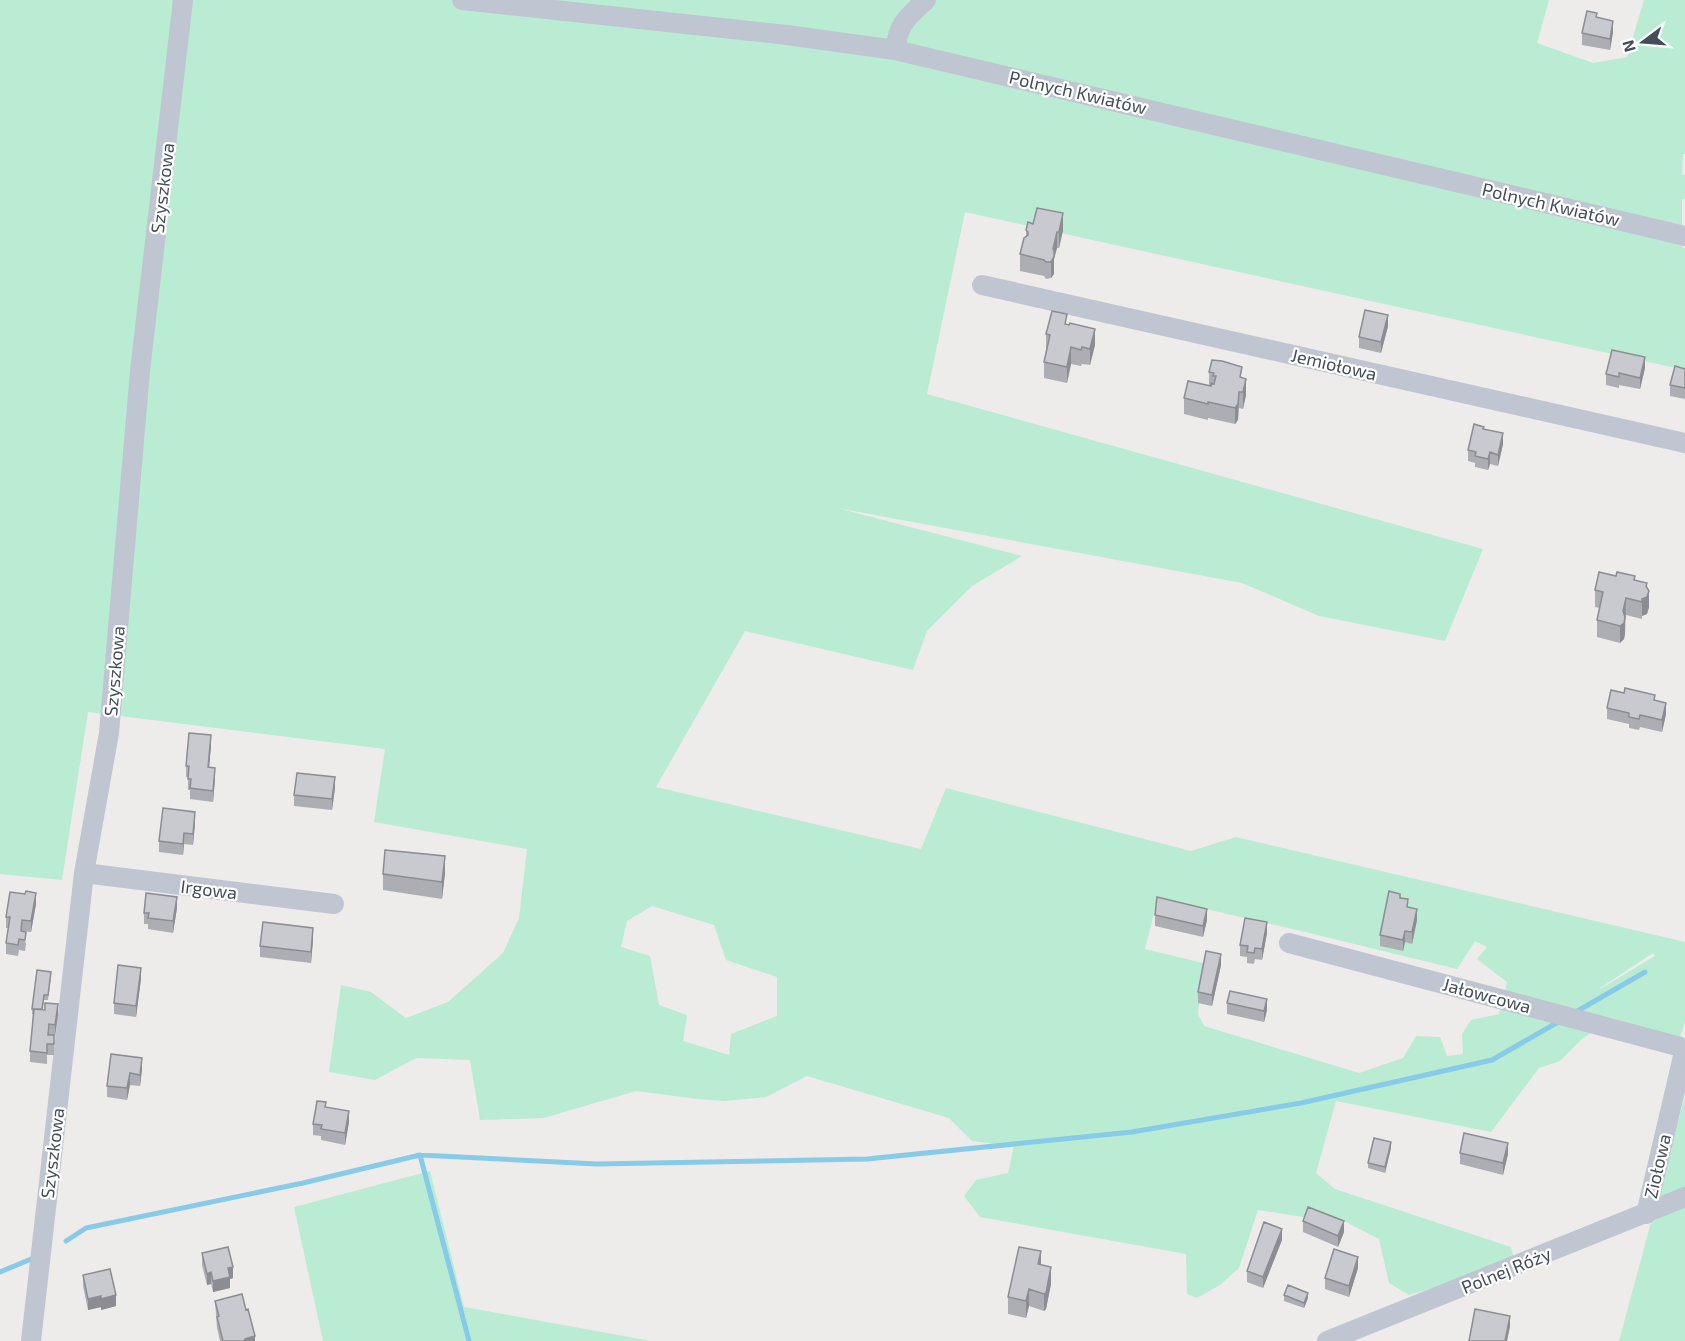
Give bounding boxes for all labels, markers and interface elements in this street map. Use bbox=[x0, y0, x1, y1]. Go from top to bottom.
north arrow bbox=[1613, 12, 1673, 72]
text: N bbox=[1617, 38, 1639, 54]
street label: Polnych Kwiatów bbox=[1007, 65, 1149, 119]
street label: Szyszkowa bbox=[146, 142, 178, 234]
street label: Polnych Kwiatów bbox=[1480, 177, 1622, 231]
street label: Jemiołowa bbox=[1289, 343, 1379, 385]
street label: Szyszkowa bbox=[99, 625, 129, 717]
street label: Irgowa bbox=[180, 875, 238, 903]
street label: Jałowcowa bbox=[1441, 973, 1533, 1017]
street label: Szyszkowa bbox=[36, 1107, 68, 1199]
street label: Ziołowa bbox=[1639, 1132, 1675, 1200]
street label: Polnej Róży bbox=[1458, 1242, 1554, 1298]

